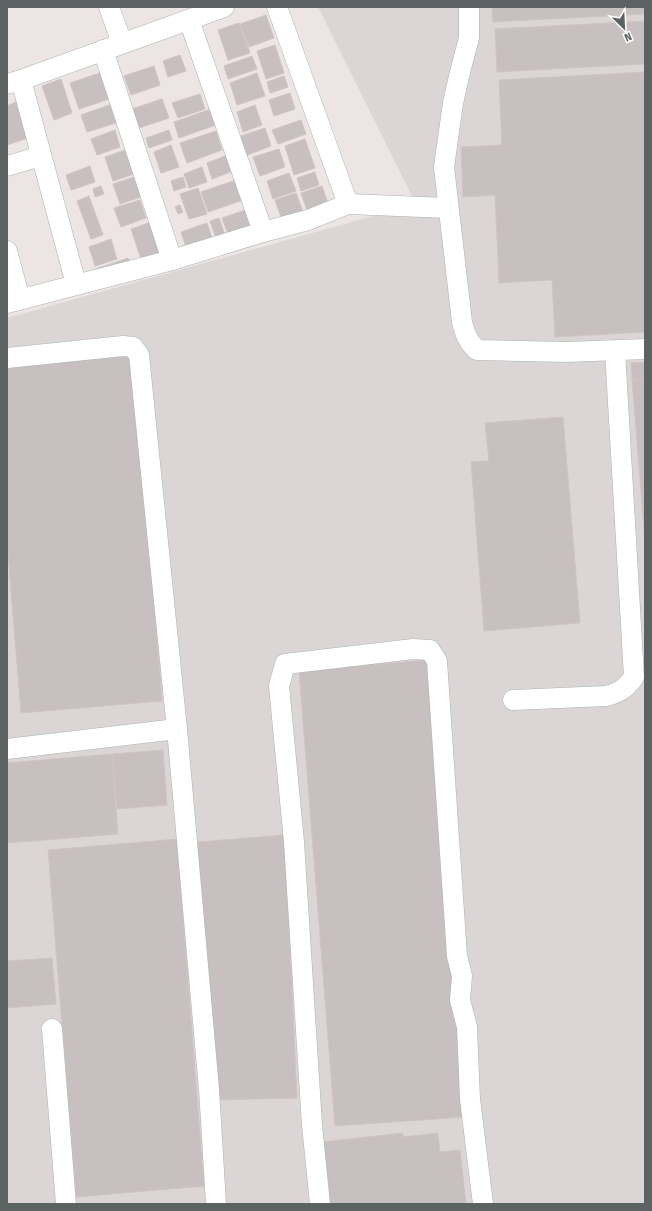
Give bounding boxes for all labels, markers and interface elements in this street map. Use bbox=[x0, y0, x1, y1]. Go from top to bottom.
north arrow bbox=[604, 8, 644, 48]
text: N bbox=[622, 29, 634, 44]

